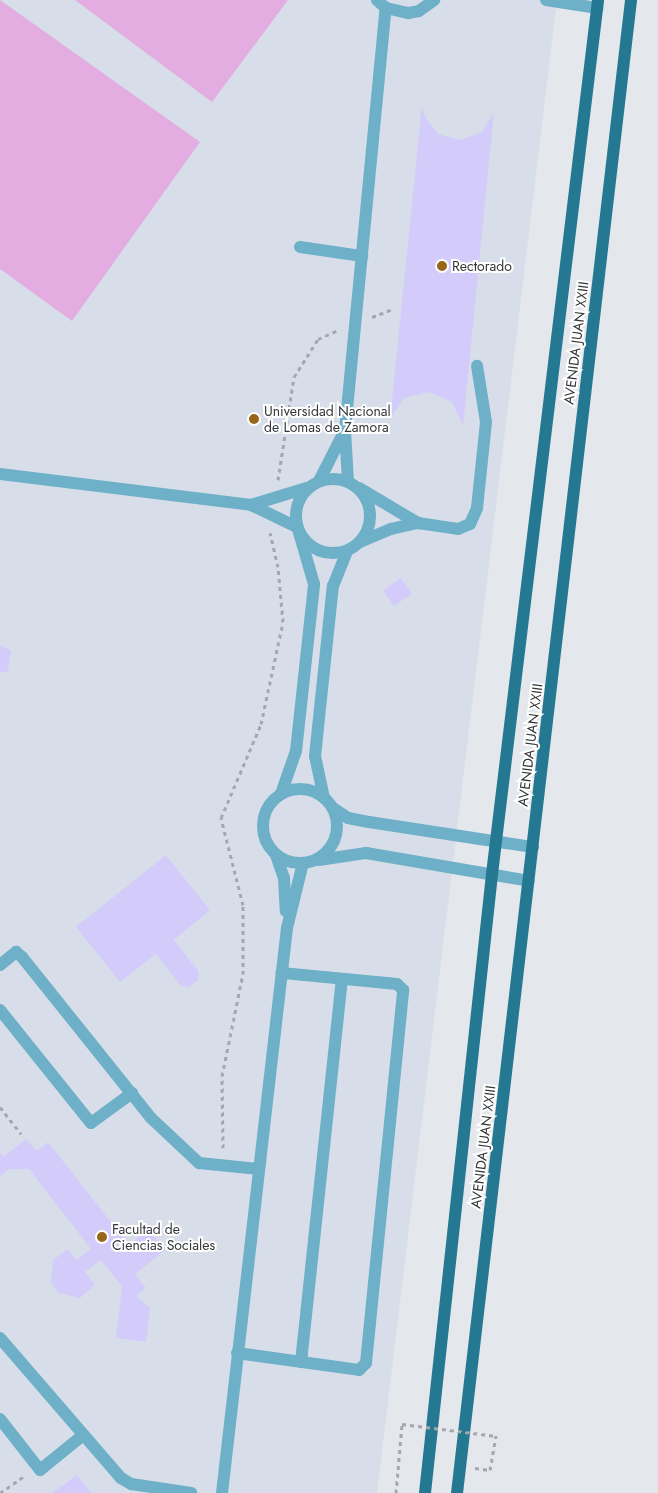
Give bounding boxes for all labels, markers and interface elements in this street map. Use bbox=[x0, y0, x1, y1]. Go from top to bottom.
place label: Rectorado bbox=[452, 258, 512, 274]
marker: Rectorado bbox=[436, 260, 448, 272]
street label: AVENIDA JUAN XXIII bbox=[560, 281, 592, 405]
place label: Universidad Nacional de Lomas de Zamora bbox=[264, 403, 391, 436]
marker: Universidad Nacional de Lomas de Zamora bbox=[248, 413, 260, 425]
street label: AVENIDA JUAN XXIII bbox=[514, 683, 546, 807]
street label: AVENIDA JUAN XXIII bbox=[467, 1085, 499, 1209]
place label: Facultad de Ciencias Sociales bbox=[112, 1221, 215, 1254]
marker: Facultad de Ciencias Sociales bbox=[96, 1231, 108, 1243]

